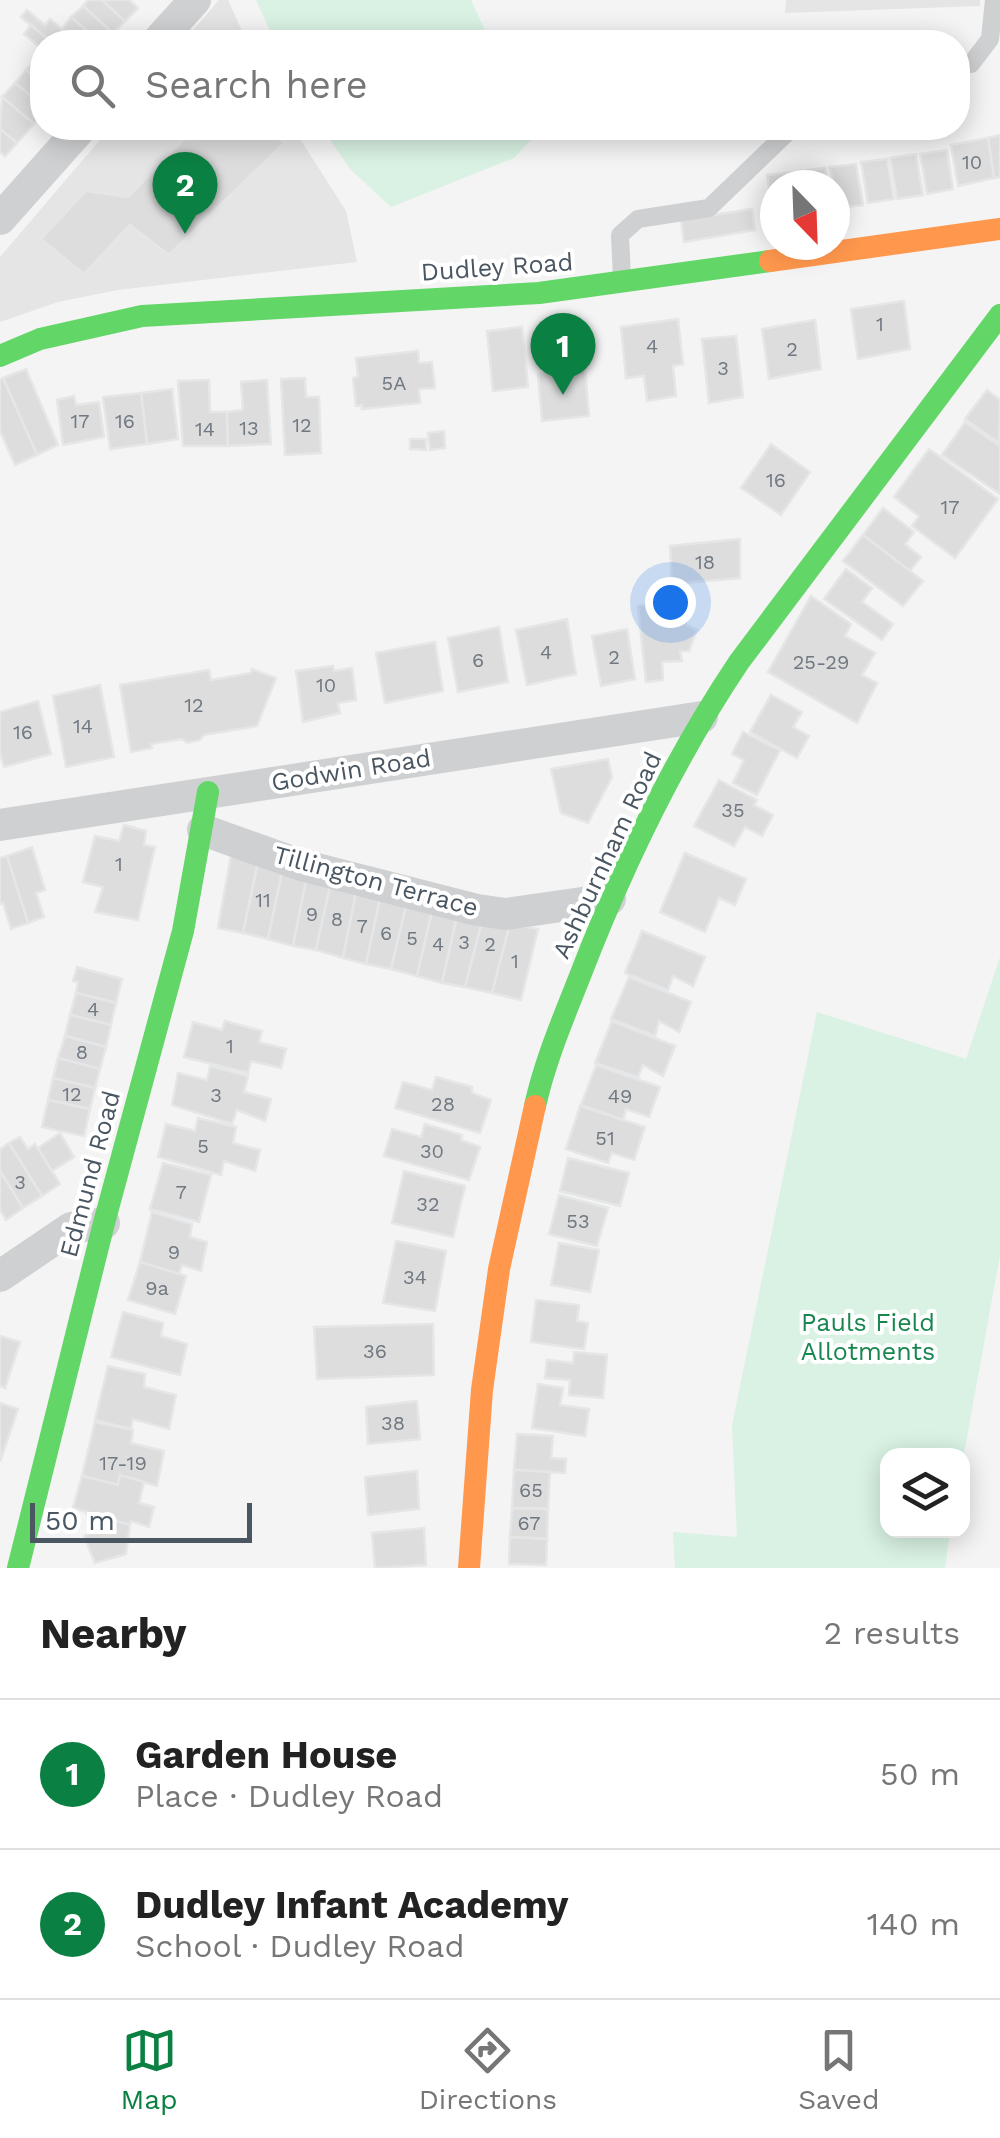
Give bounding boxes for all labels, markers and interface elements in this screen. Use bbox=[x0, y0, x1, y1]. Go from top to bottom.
search box bbox=[30, 30, 970, 140]
icon: search bbox=[65, 58, 120, 113]
text: Search here bbox=[145, 63, 368, 107]
house number: 10 bbox=[962, 150, 982, 174]
pin: 2 bbox=[152, 152, 218, 234]
north arrow bbox=[760, 170, 850, 260]
street label: Dudley Road bbox=[420, 247, 574, 287]
pin: 1 bbox=[530, 312, 596, 395]
house number: 1 bbox=[876, 312, 884, 336]
house number: 4 bbox=[646, 334, 658, 358]
house number: 2 bbox=[786, 337, 798, 361]
house number: 3 bbox=[717, 356, 729, 380]
house number: 5A bbox=[382, 371, 406, 395]
house number: 17 bbox=[70, 409, 90, 433]
house number: 16 bbox=[115, 409, 135, 433]
house number: 12 bbox=[292, 413, 312, 437]
house number: 13 bbox=[239, 416, 259, 440]
house number: 14 bbox=[195, 417, 215, 441]
house number: 16 bbox=[766, 468, 786, 492]
house number: 17 bbox=[940, 495, 960, 519]
house number: 18 bbox=[695, 550, 715, 574]
your location bbox=[645, 577, 696, 628]
house number: 4 bbox=[540, 640, 552, 664]
house number: 2 bbox=[608, 645, 620, 669]
house number: 6 bbox=[472, 648, 484, 672]
house number: 25-29 bbox=[793, 650, 849, 674]
house number: 10 bbox=[316, 673, 336, 697]
house number: 12 bbox=[184, 693, 204, 717]
house number: 14 bbox=[73, 714, 93, 738]
house number: 16 bbox=[13, 720, 33, 744]
street label: Godwin Road bbox=[269, 743, 433, 797]
street label: Ashburnham Road bbox=[546, 747, 668, 963]
house number: 35 bbox=[721, 798, 745, 822]
street label: Tillington Terrace bbox=[271, 840, 481, 922]
house number: 1 bbox=[115, 852, 123, 876]
house number: 11 bbox=[255, 888, 271, 912]
house number: 9 bbox=[306, 902, 318, 926]
house number: 8 bbox=[331, 907, 343, 931]
house number: 7 bbox=[356, 914, 368, 938]
house number: 6 bbox=[380, 921, 392, 945]
house number: 5 bbox=[406, 926, 418, 950]
house number: 3 bbox=[458, 930, 470, 954]
house number: 4 bbox=[432, 932, 444, 956]
house number: 2 bbox=[484, 932, 496, 956]
house number: 1 bbox=[511, 949, 519, 973]
house number: 4 bbox=[87, 997, 99, 1021]
house number: 1 bbox=[226, 1034, 234, 1058]
house number: 8 bbox=[76, 1040, 88, 1064]
house number: 12 bbox=[62, 1082, 82, 1106]
house number: 3 bbox=[210, 1083, 222, 1107]
house number: 49 bbox=[608, 1084, 632, 1108]
street label: Edmund Road bbox=[54, 1088, 126, 1260]
house number: 28 bbox=[431, 1092, 455, 1116]
house number: 51 bbox=[595, 1126, 615, 1150]
house number: 5 bbox=[197, 1134, 209, 1158]
house number: 30 bbox=[420, 1139, 444, 1163]
house number: 3 bbox=[14, 1170, 26, 1194]
house number: 7 bbox=[175, 1180, 187, 1204]
house number: 32 bbox=[416, 1192, 440, 1216]
house number: 53 bbox=[566, 1209, 590, 1233]
house number: 9 bbox=[168, 1240, 180, 1264]
house number: 34 bbox=[403, 1265, 427, 1289]
house number: 9a bbox=[145, 1276, 169, 1300]
park label: Pauls Field Allotments bbox=[801, 1308, 935, 1366]
house number: 36 bbox=[363, 1339, 387, 1363]
house number: 38 bbox=[381, 1411, 405, 1435]
map controls bbox=[880, 1448, 970, 1538]
button: layers bbox=[880, 1448, 970, 1538]
house number: 17-19 bbox=[99, 1451, 147, 1475]
house number: 65 bbox=[519, 1478, 543, 1502]
scale bar bbox=[30, 1498, 252, 1542]
text: 50 m bbox=[45, 1504, 115, 1537]
house number: 67 bbox=[517, 1511, 541, 1535]
text: Nearby bbox=[40, 1609, 187, 1658]
text: 2 results bbox=[823, 1614, 960, 1652]
text: Garden House bbox=[135, 1733, 397, 1777]
text: 1 bbox=[66, 1755, 79, 1793]
text: 50 m bbox=[880, 1755, 960, 1793]
text: Place · Dudley Road bbox=[135, 1777, 443, 1815]
text: Dudley Infant Academy bbox=[135, 1883, 568, 1927]
text: 2 bbox=[63, 1905, 82, 1943]
text: 140 m bbox=[867, 1905, 960, 1943]
text: School · Dudley Road bbox=[135, 1927, 464, 1965]
tab: Map bbox=[121, 2023, 178, 2116]
tab: Directions bbox=[419, 2023, 557, 2116]
tab: Saved bbox=[798, 2023, 879, 2116]

